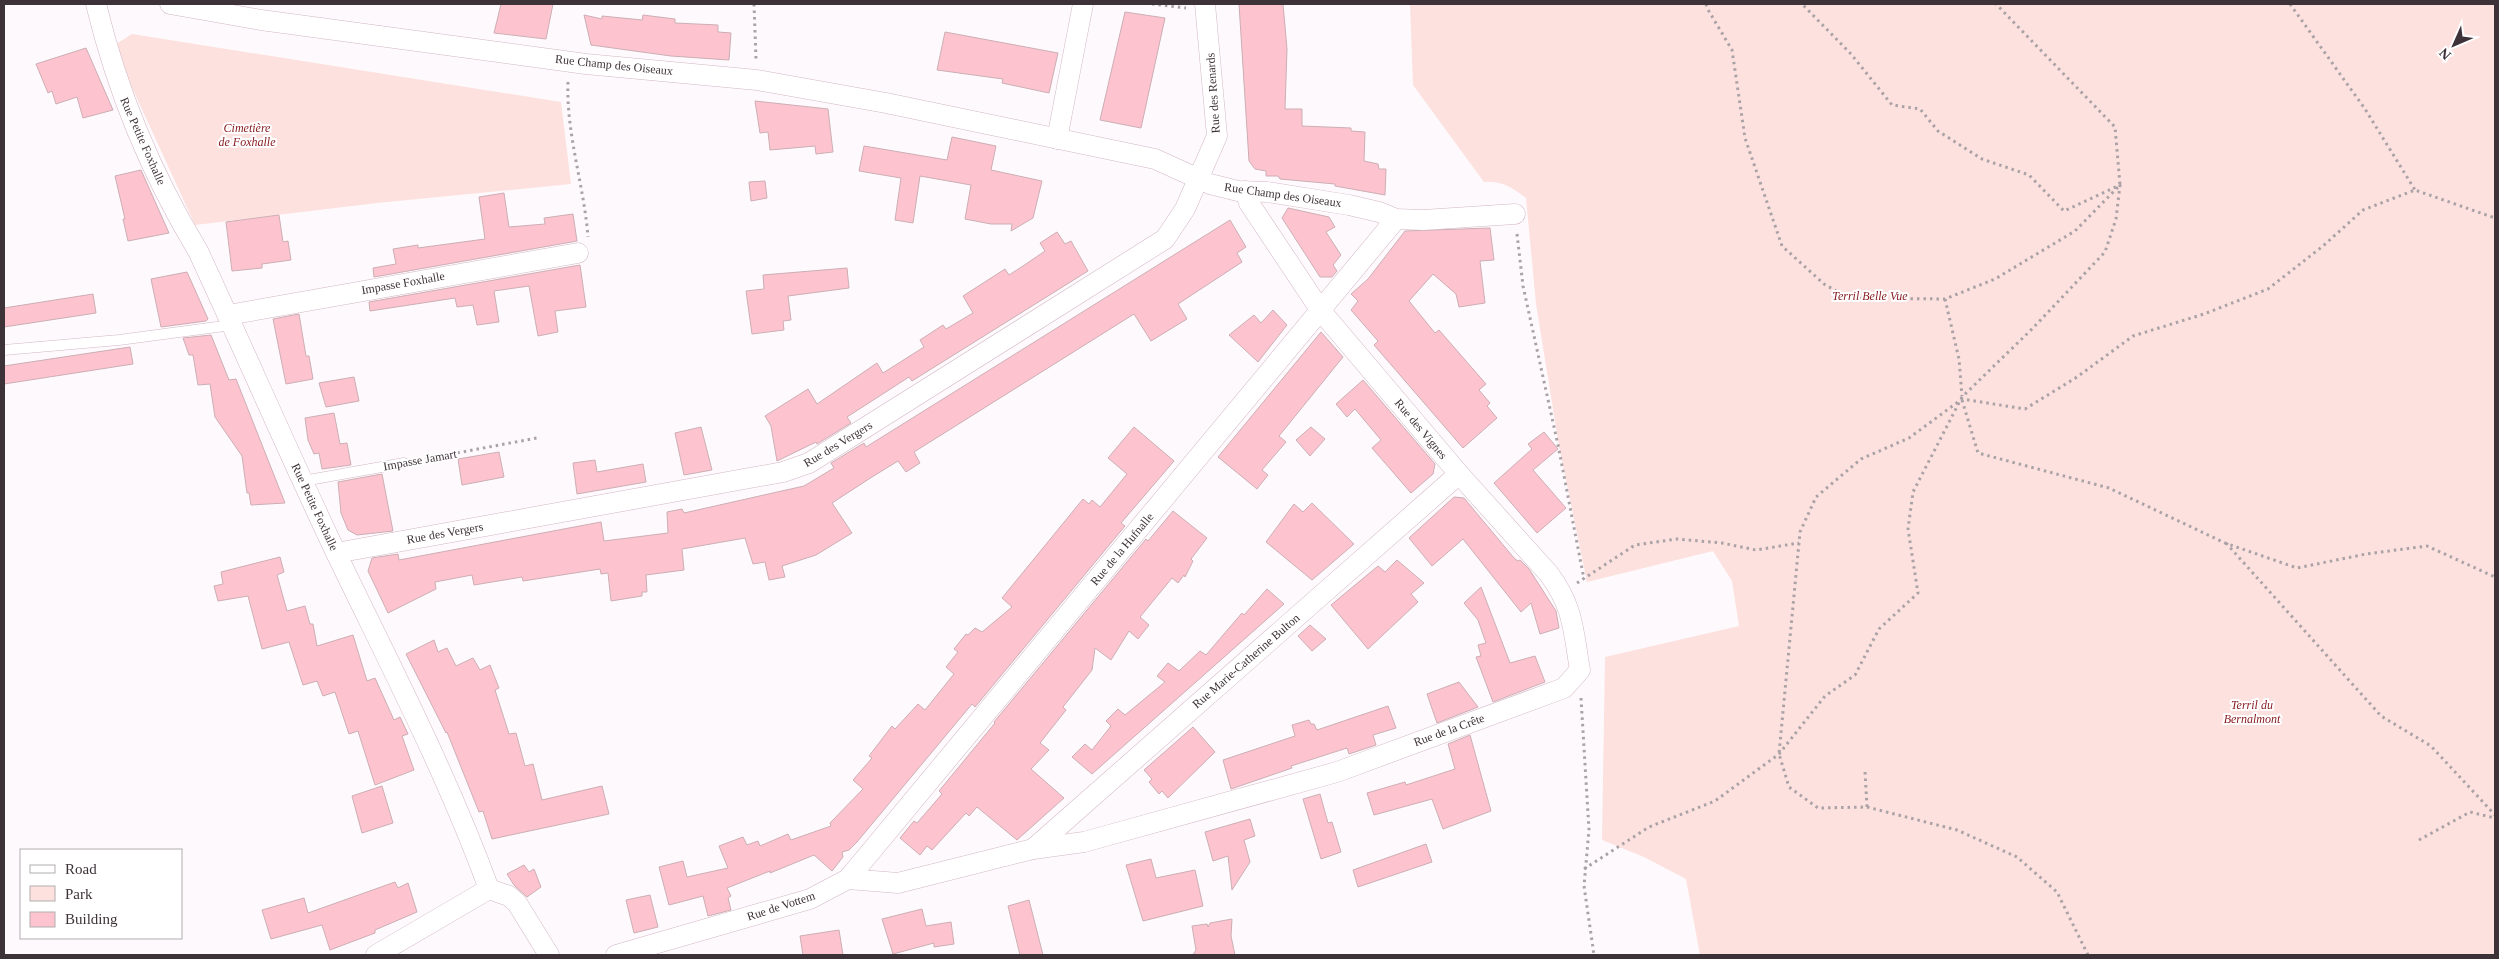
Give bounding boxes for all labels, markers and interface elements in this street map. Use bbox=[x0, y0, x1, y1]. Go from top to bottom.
north arrow bbox=[2429, 20, 2479, 70]
text: N bbox=[2436, 45, 2454, 63]
street label: Rue Champ des Oiseaux bbox=[554, 52, 674, 78]
street label: Rue des Renards bbox=[1203, 52, 1223, 134]
street label: Rue Petite Foxhalle bbox=[117, 95, 169, 187]
park label: Cimetière de Foxhalle bbox=[219, 121, 276, 149]
street label: Rue Champ des Oiseaux bbox=[1223, 180, 1343, 210]
street label: Impasse Foxhalle bbox=[360, 269, 446, 297]
park label: Terril Belle Vue bbox=[1832, 289, 1908, 303]
street label: Rue des Vignes bbox=[1392, 396, 1450, 462]
street label: Rue des Vergers bbox=[801, 418, 875, 470]
street label: Impasse Jamart bbox=[382, 447, 458, 473]
street label: Rue Petite Foxhalle bbox=[289, 461, 341, 553]
street label: Rue de la Hufnalle bbox=[1088, 510, 1156, 588]
street label: Rue des Vergers bbox=[406, 519, 485, 547]
street label: Rue Marie-Catherine Bulton bbox=[1190, 611, 1302, 711]
park label: Terril du Bernalmont bbox=[2224, 698, 2281, 726]
street label: Rue de la Crête bbox=[1412, 711, 1486, 749]
legend bbox=[20, 849, 182, 939]
text: Road bbox=[65, 861, 97, 877]
text: Park bbox=[65, 886, 93, 902]
street label: Rue de Vottem bbox=[745, 888, 818, 924]
text: Building bbox=[65, 911, 118, 927]

